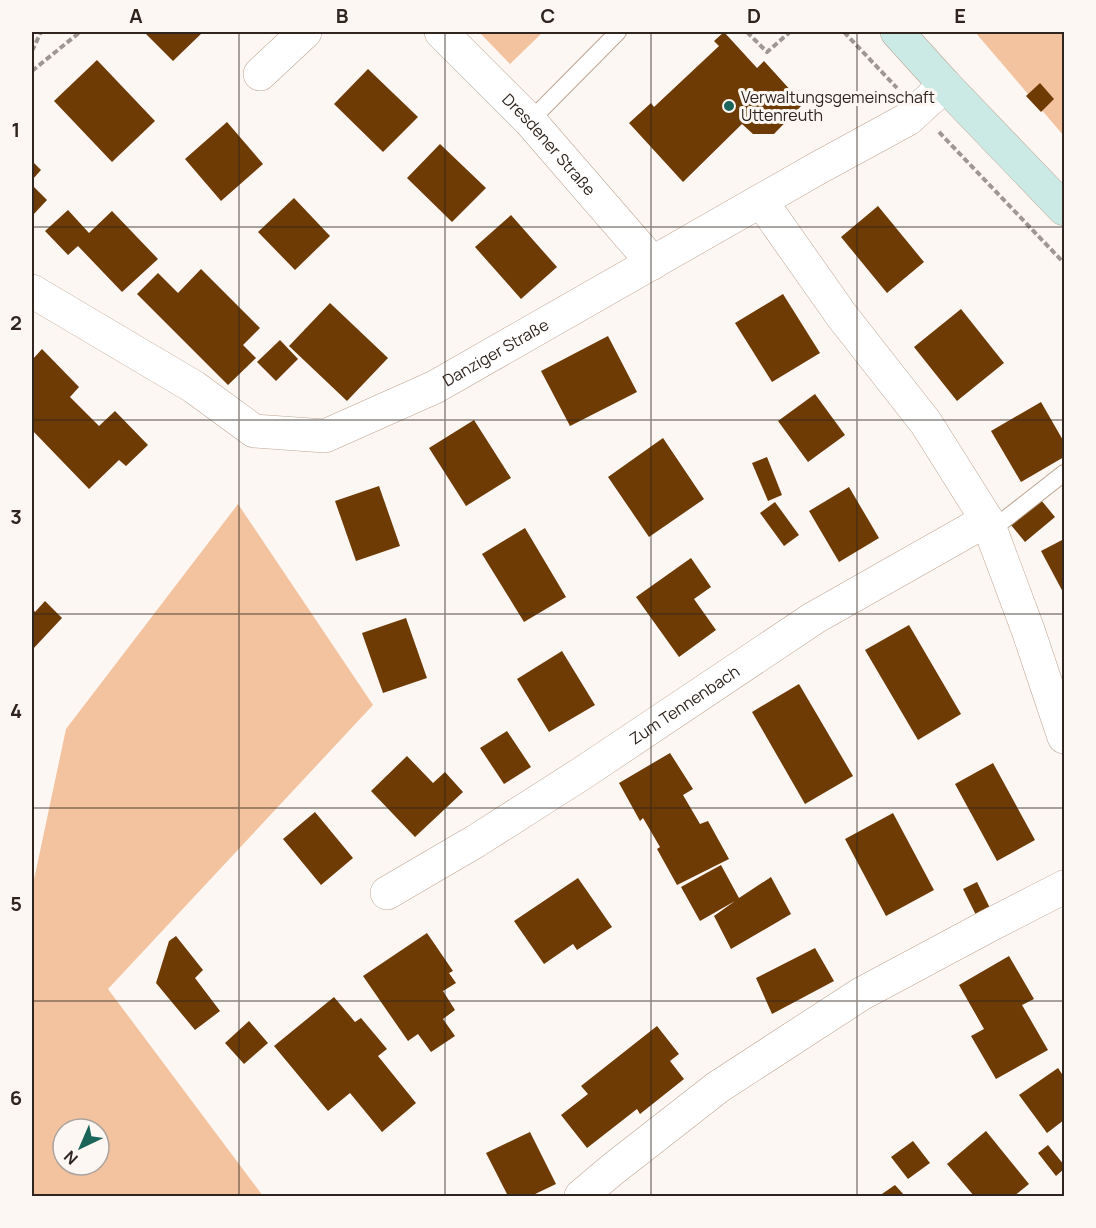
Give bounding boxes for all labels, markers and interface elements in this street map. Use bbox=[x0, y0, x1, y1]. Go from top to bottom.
text: A bbox=[129, 2, 143, 29]
text: B bbox=[336, 2, 349, 29]
text: C bbox=[541, 2, 555, 29]
text: D bbox=[747, 2, 761, 29]
text: E bbox=[954, 2, 966, 29]
place label: Verwaltungsgemeinschaft Uttenreuth bbox=[741, 86, 935, 126]
street label: Dresdener Straße bbox=[498, 89, 601, 200]
marker: Verwaltungsgemeinschaft Uttenreuth bbox=[722, 99, 736, 113]
text: 1 bbox=[12, 116, 20, 143]
text: 2 bbox=[10, 309, 22, 336]
street label: Danziger Straße bbox=[438, 313, 553, 391]
text: 3 bbox=[10, 503, 22, 530]
street label: Zum Tennenbach bbox=[625, 660, 744, 750]
text: 4 bbox=[10, 697, 22, 724]
text: 5 bbox=[10, 890, 22, 917]
text: 6 bbox=[10, 1084, 22, 1111]
north arrow bbox=[51, 1117, 111, 1177]
text: N bbox=[59, 1146, 82, 1170]

